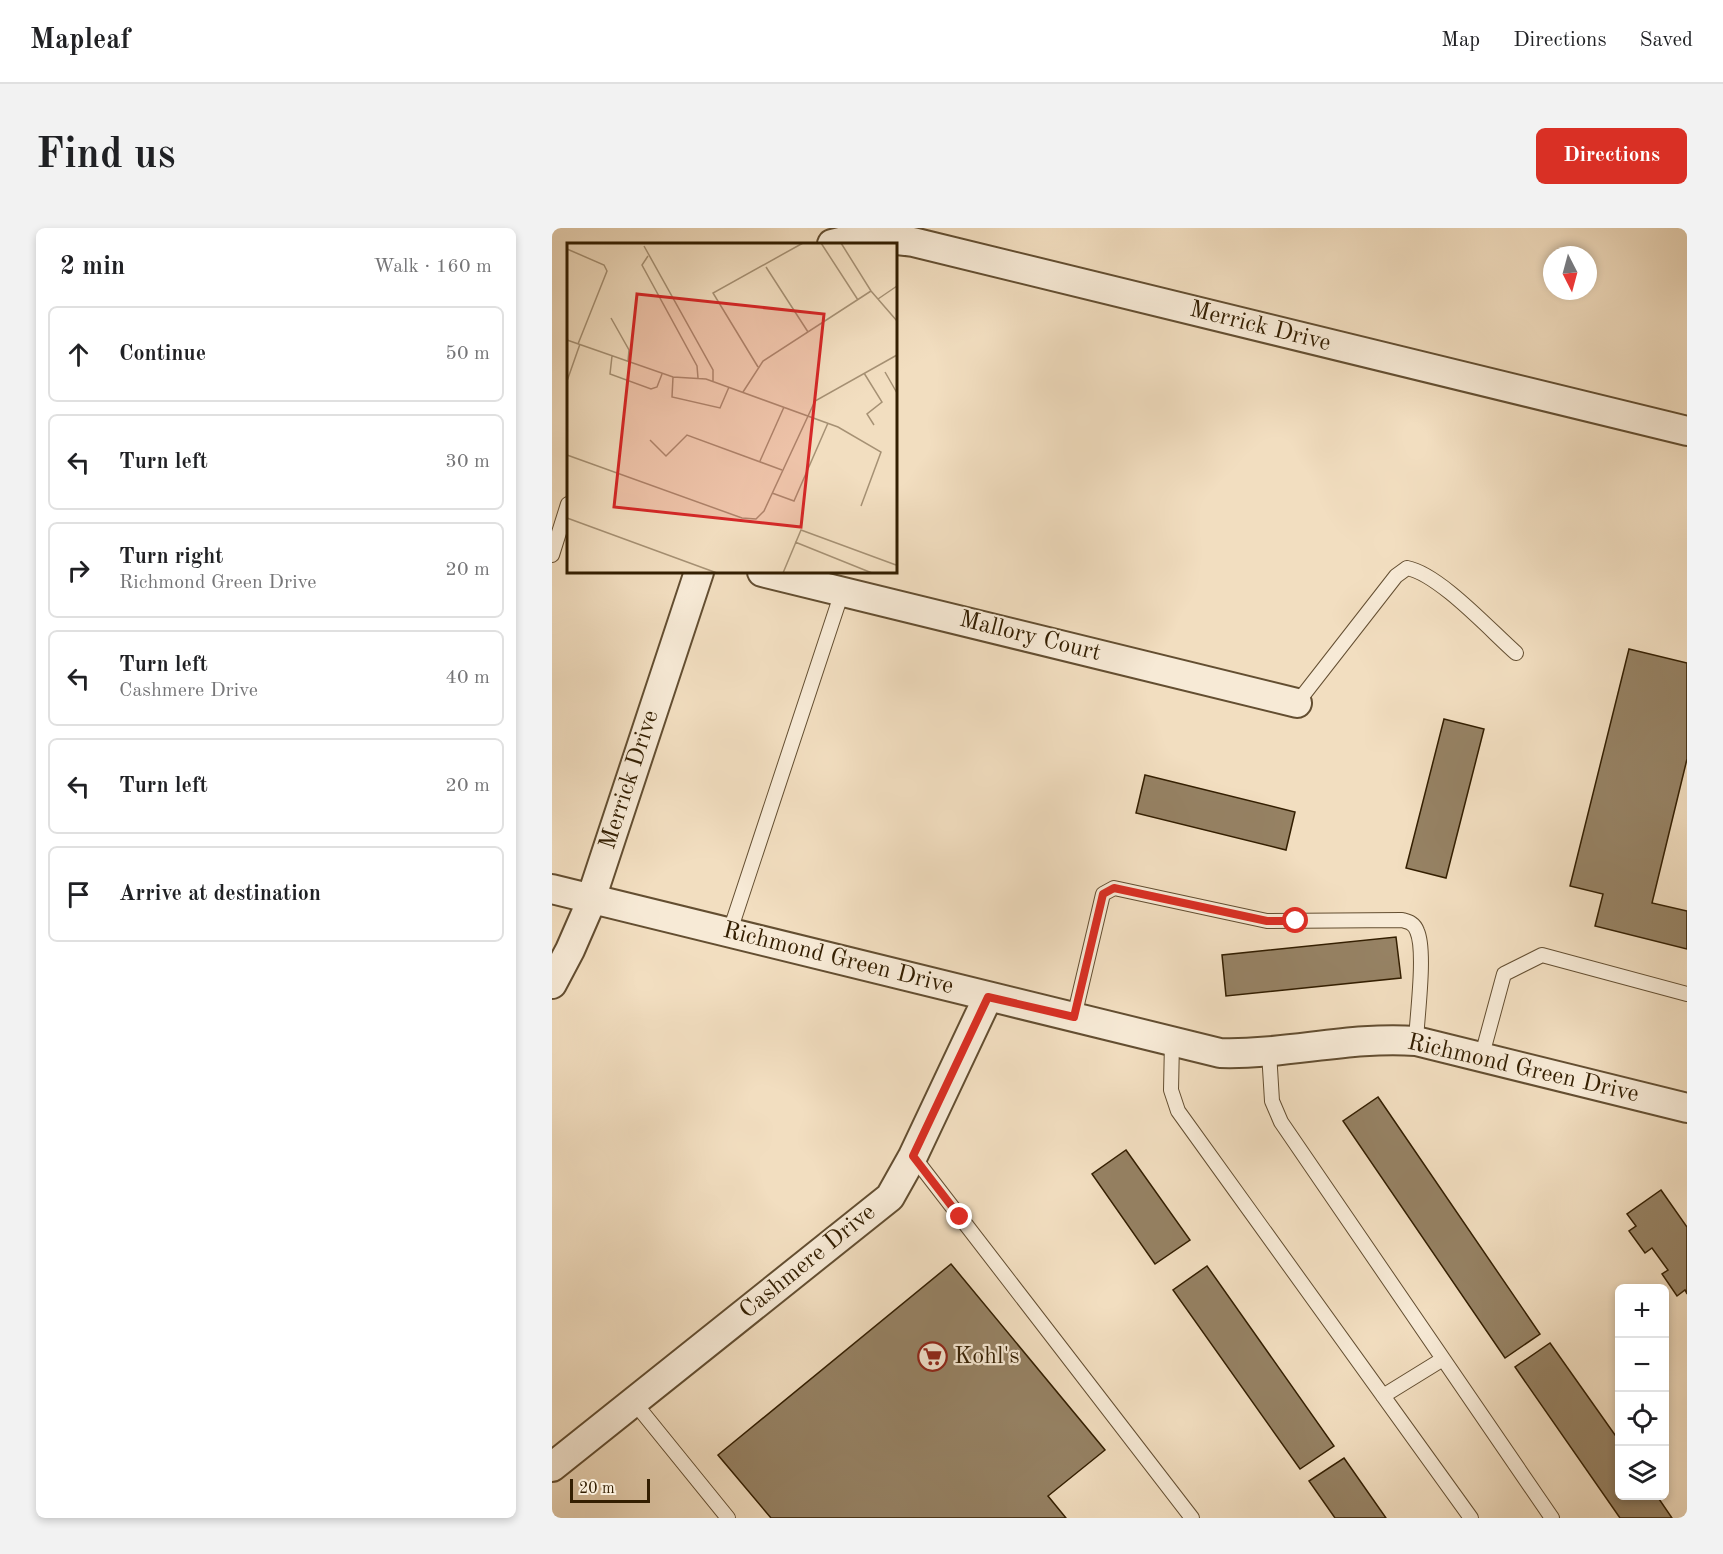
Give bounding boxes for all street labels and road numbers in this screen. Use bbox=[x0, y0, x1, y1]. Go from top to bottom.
street label: Merrick Drive bbox=[1187, 298, 1333, 356]
street label: Mallory Court bbox=[957, 608, 1103, 666]
street label: Merrick Drive bbox=[596, 708, 664, 852]
street label: Richmond Green Drive bbox=[720, 919, 956, 999]
street label: Richmond Green Drive bbox=[1405, 1031, 1641, 1107]
street label: Cashmere Drive bbox=[736, 1200, 880, 1324]

